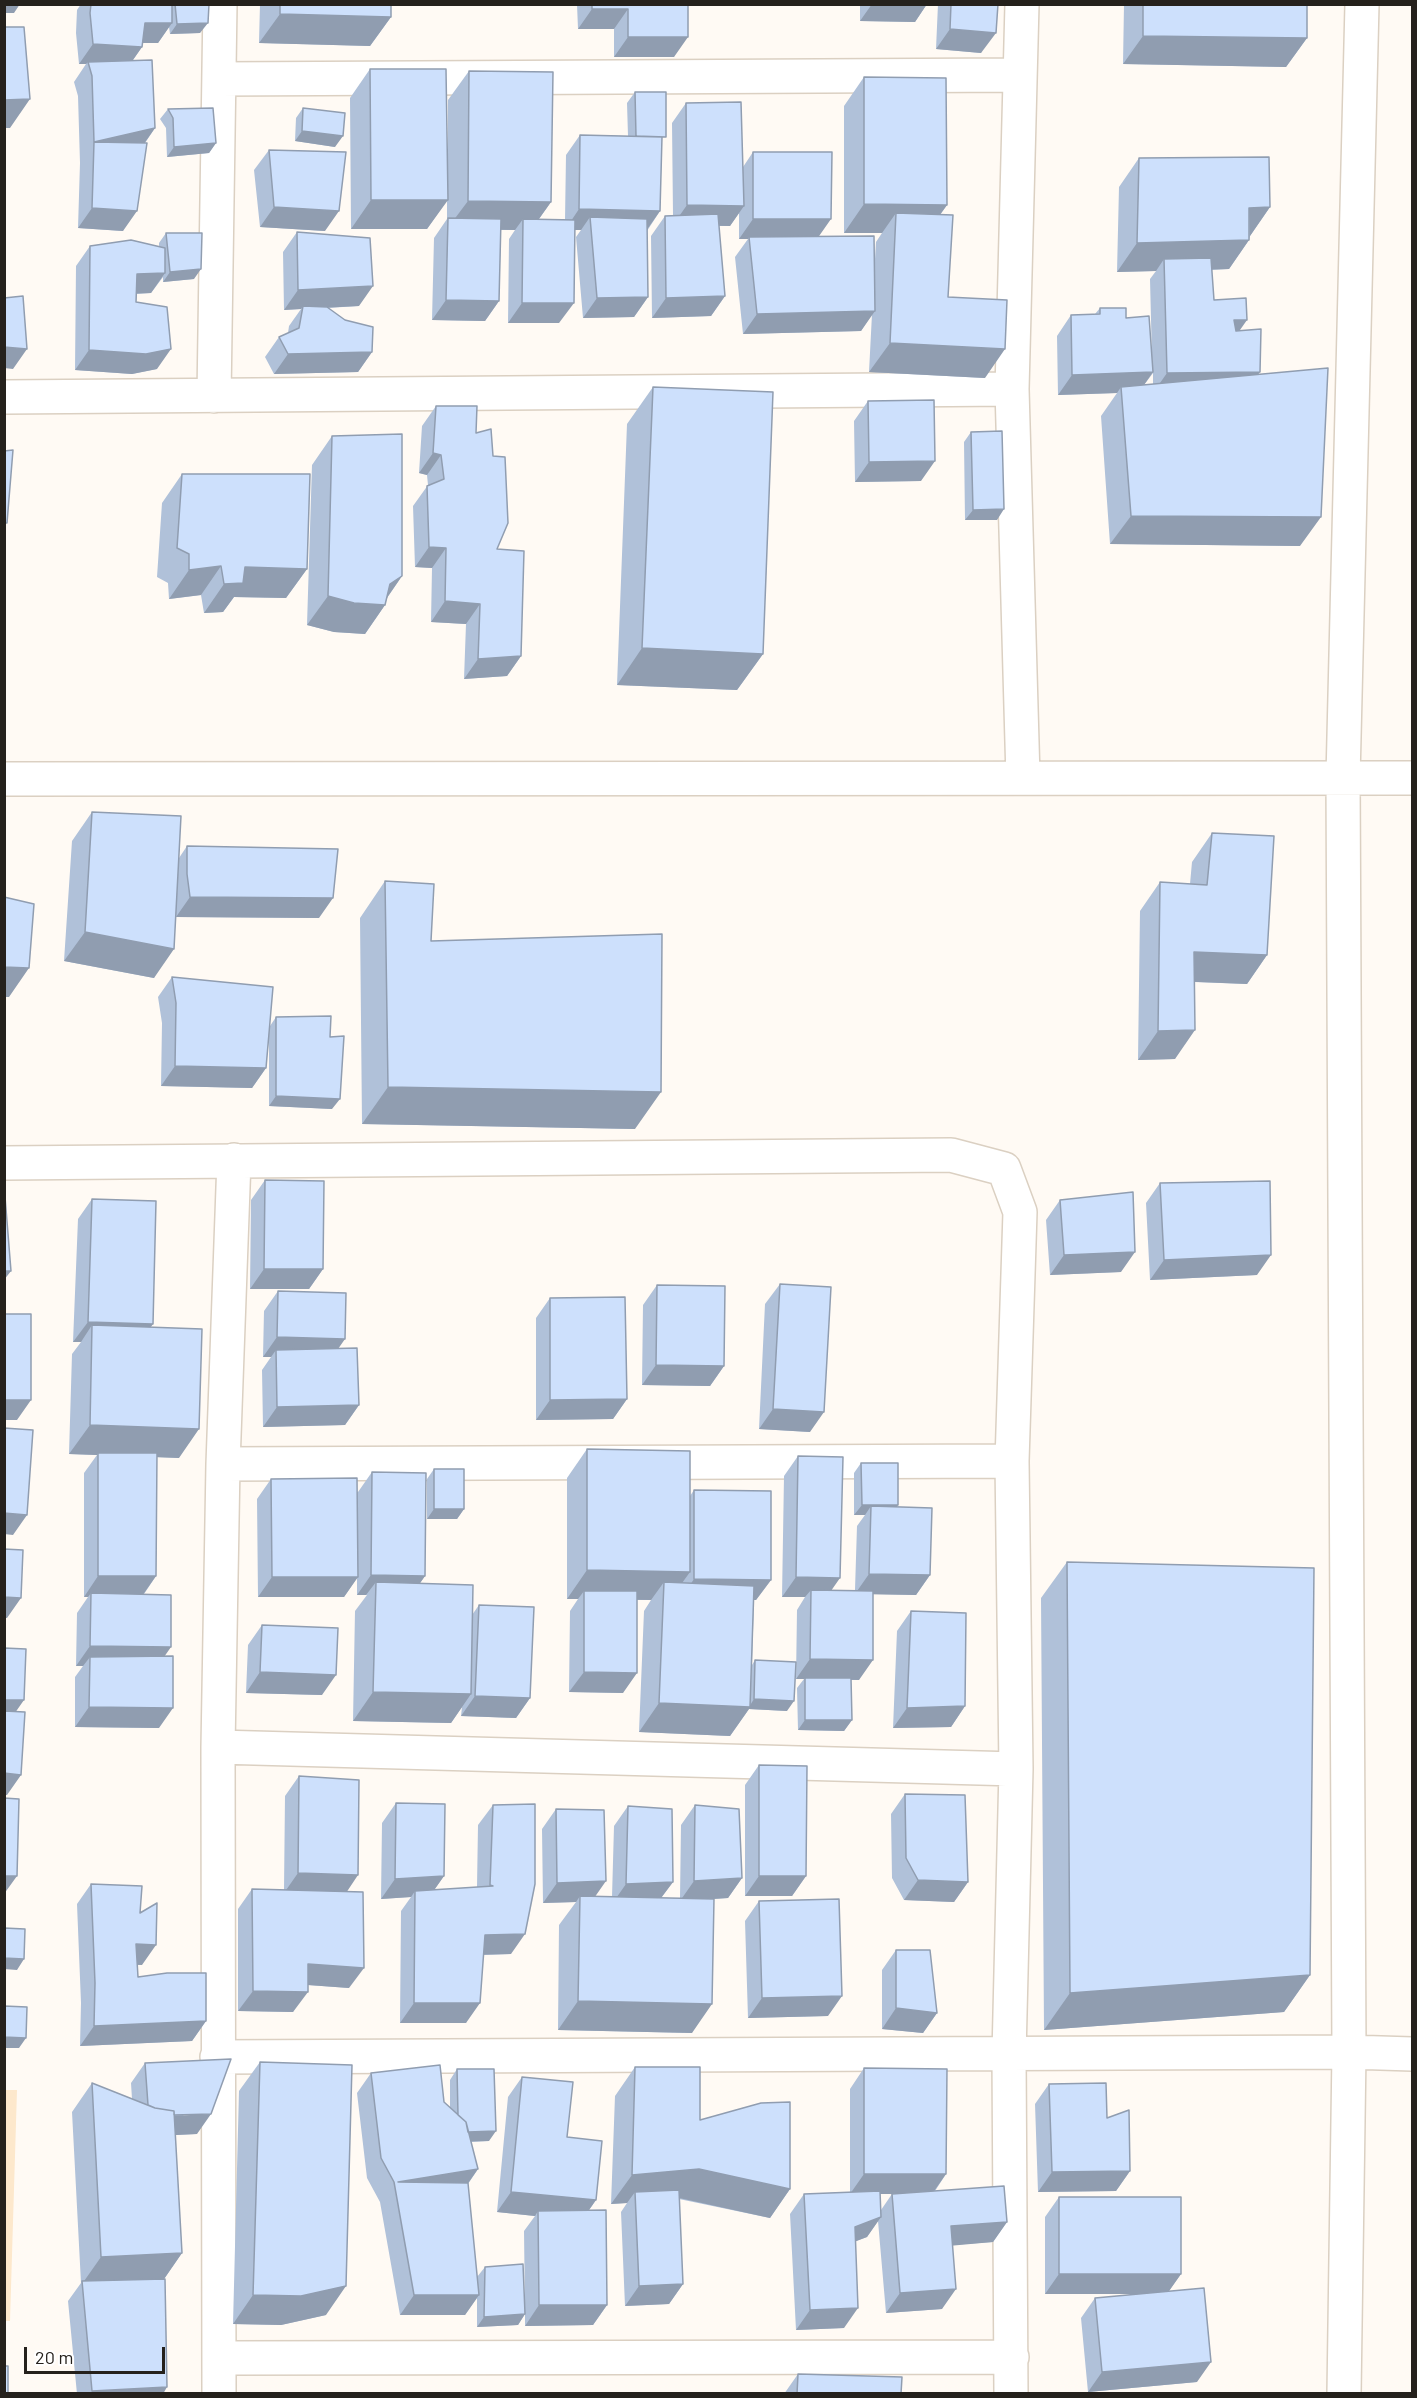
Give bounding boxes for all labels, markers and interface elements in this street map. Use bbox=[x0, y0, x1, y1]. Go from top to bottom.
scale bar bbox=[27, 2335, 168, 2373]
text: 20 m bbox=[35, 2346, 73, 2368]

